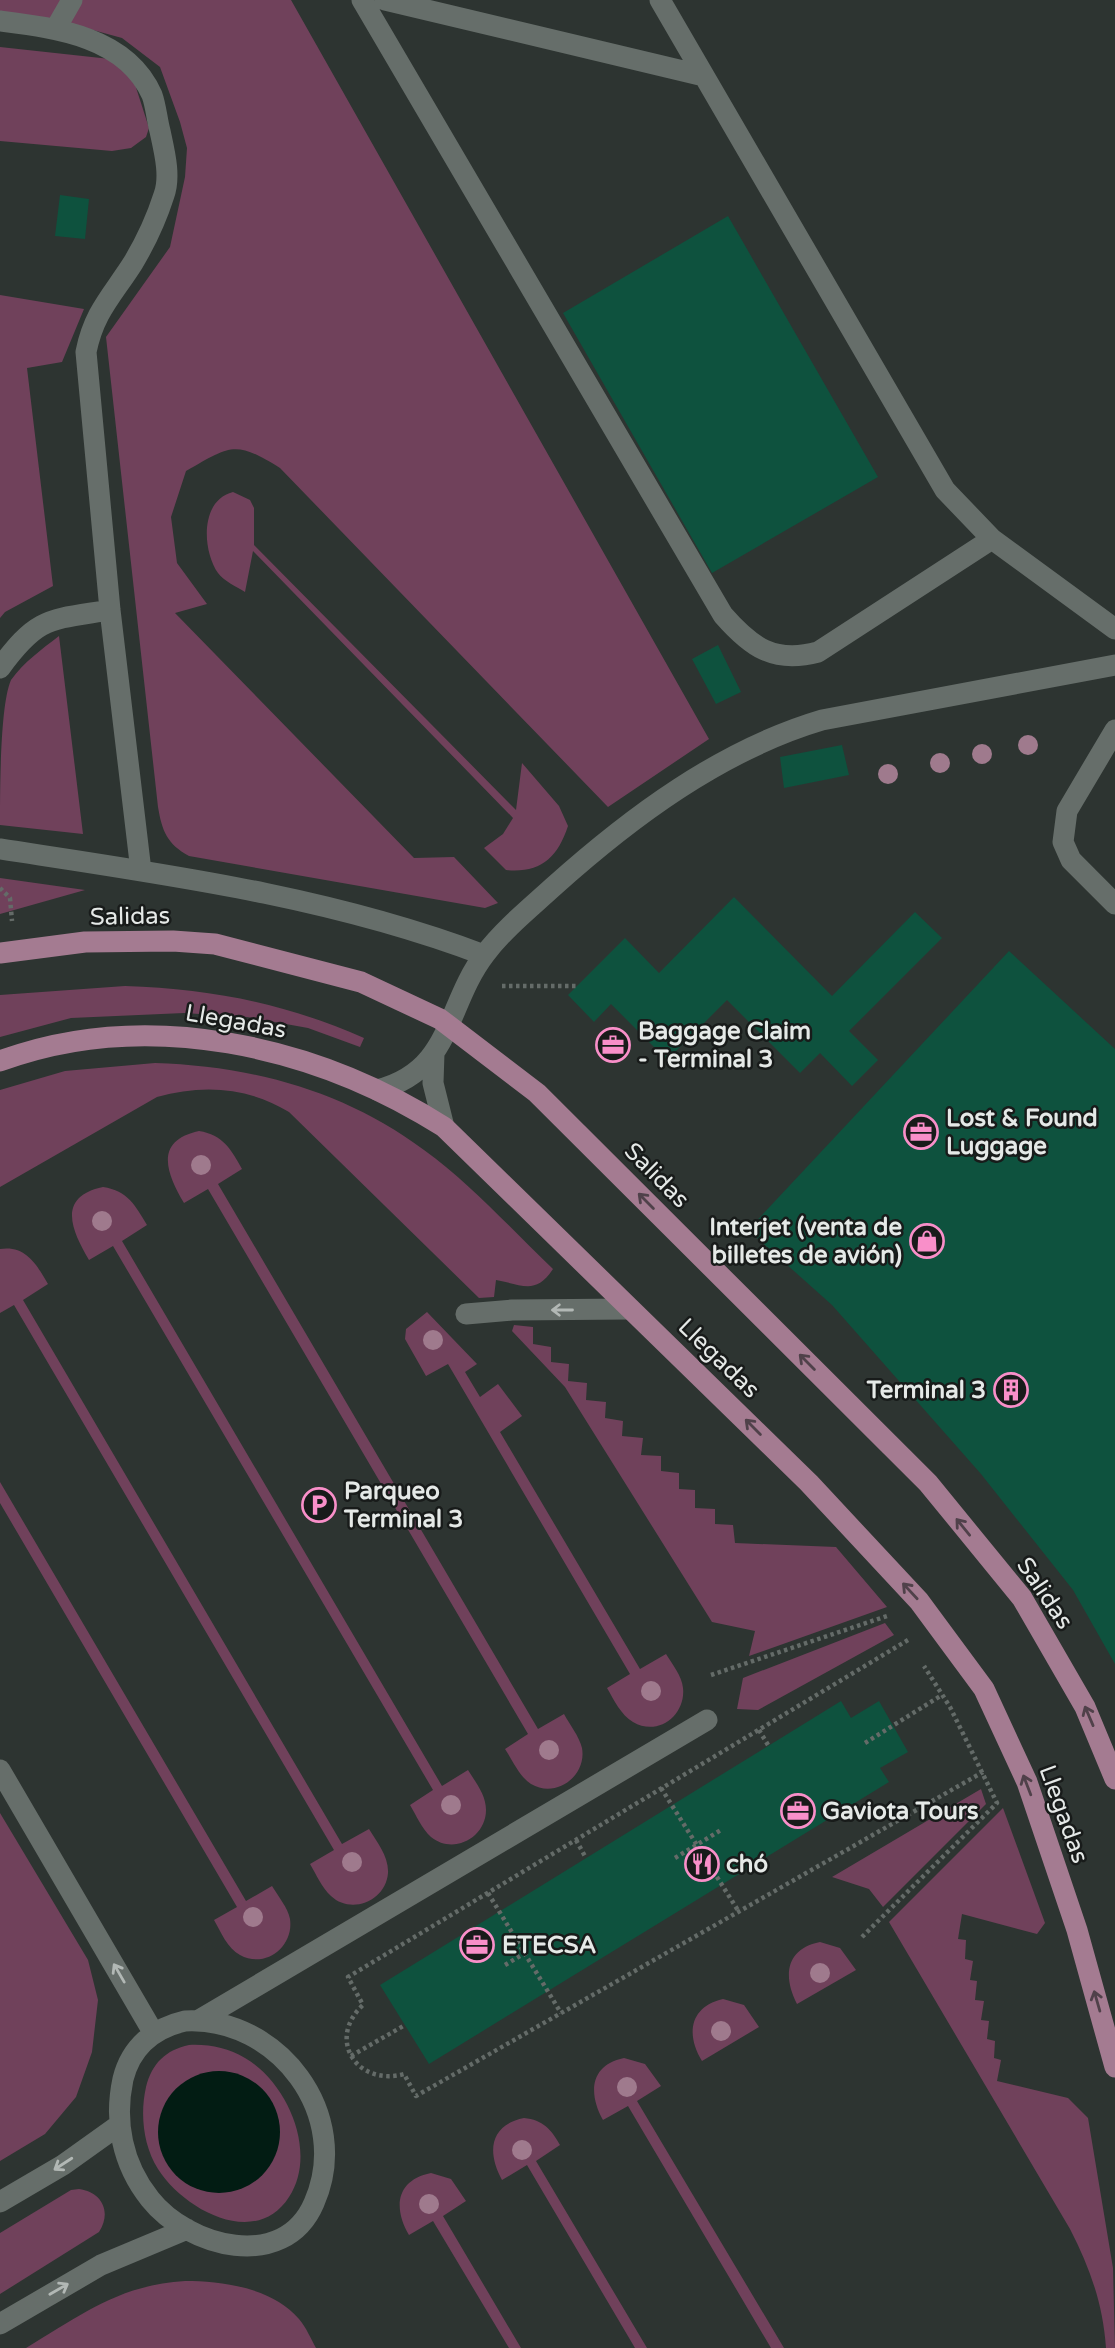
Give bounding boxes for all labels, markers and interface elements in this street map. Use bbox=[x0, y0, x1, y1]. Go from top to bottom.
street label: Salidas bbox=[90, 901, 170, 932]
street label: Llegadas bbox=[183, 998, 289, 1045]
place label: Baggage Claim - Terminal 3 bbox=[638, 1017, 811, 1074]
office icon: Baggage Claim - Terminal 3 bbox=[594, 1026, 632, 1064]
place label: Lost & Found Luggage bbox=[946, 1104, 1098, 1161]
office icon: Lost & Found Luggage bbox=[902, 1113, 940, 1151]
street label: Salidas bbox=[618, 1137, 695, 1214]
one-way arrow bbox=[637, 1193, 654, 1210]
place label: Interjet (venta de billetes de avión) bbox=[709, 1213, 902, 1270]
shop icon: Interjet (venta de billetes de avión) bbox=[908, 1222, 946, 1260]
one-way arrow bbox=[551, 1303, 574, 1317]
street label: Llegadas bbox=[672, 1312, 765, 1404]
one-way arrow bbox=[799, 1353, 816, 1370]
building icon: Terminal 3 bbox=[992, 1371, 1030, 1409]
place label: Terminal 3 bbox=[866, 1376, 986, 1405]
one-way arrow bbox=[744, 1419, 761, 1436]
place label: Parqueo Terminal 3 bbox=[343, 1477, 463, 1534]
parking icon: Parqueo Terminal 3 bbox=[300, 1486, 338, 1524]
one-way arrow bbox=[956, 1518, 971, 1536]
street label: Salidas bbox=[1010, 1552, 1079, 1635]
one-way arrow bbox=[902, 1583, 919, 1600]
one-way arrow bbox=[1081, 1705, 1094, 1727]
street label: Llegadas bbox=[1032, 1761, 1095, 1867]
one-way arrow bbox=[1019, 1774, 1032, 1796]
office icon: Gaviota Tours bbox=[779, 1792, 817, 1830]
place label: Gaviota Tours bbox=[822, 1797, 979, 1826]
restaurant icon: chó bbox=[683, 1845, 721, 1883]
place label: chó bbox=[726, 1850, 768, 1879]
office icon: ETECSA bbox=[458, 1926, 496, 1964]
place label: ETECSA bbox=[502, 1931, 597, 1960]
one-way arrow bbox=[112, 1964, 126, 1984]
one-way arrow bbox=[1089, 1990, 1102, 2012]
one-way arrow bbox=[54, 2158, 74, 2172]
one-way arrow bbox=[49, 2282, 69, 2296]

